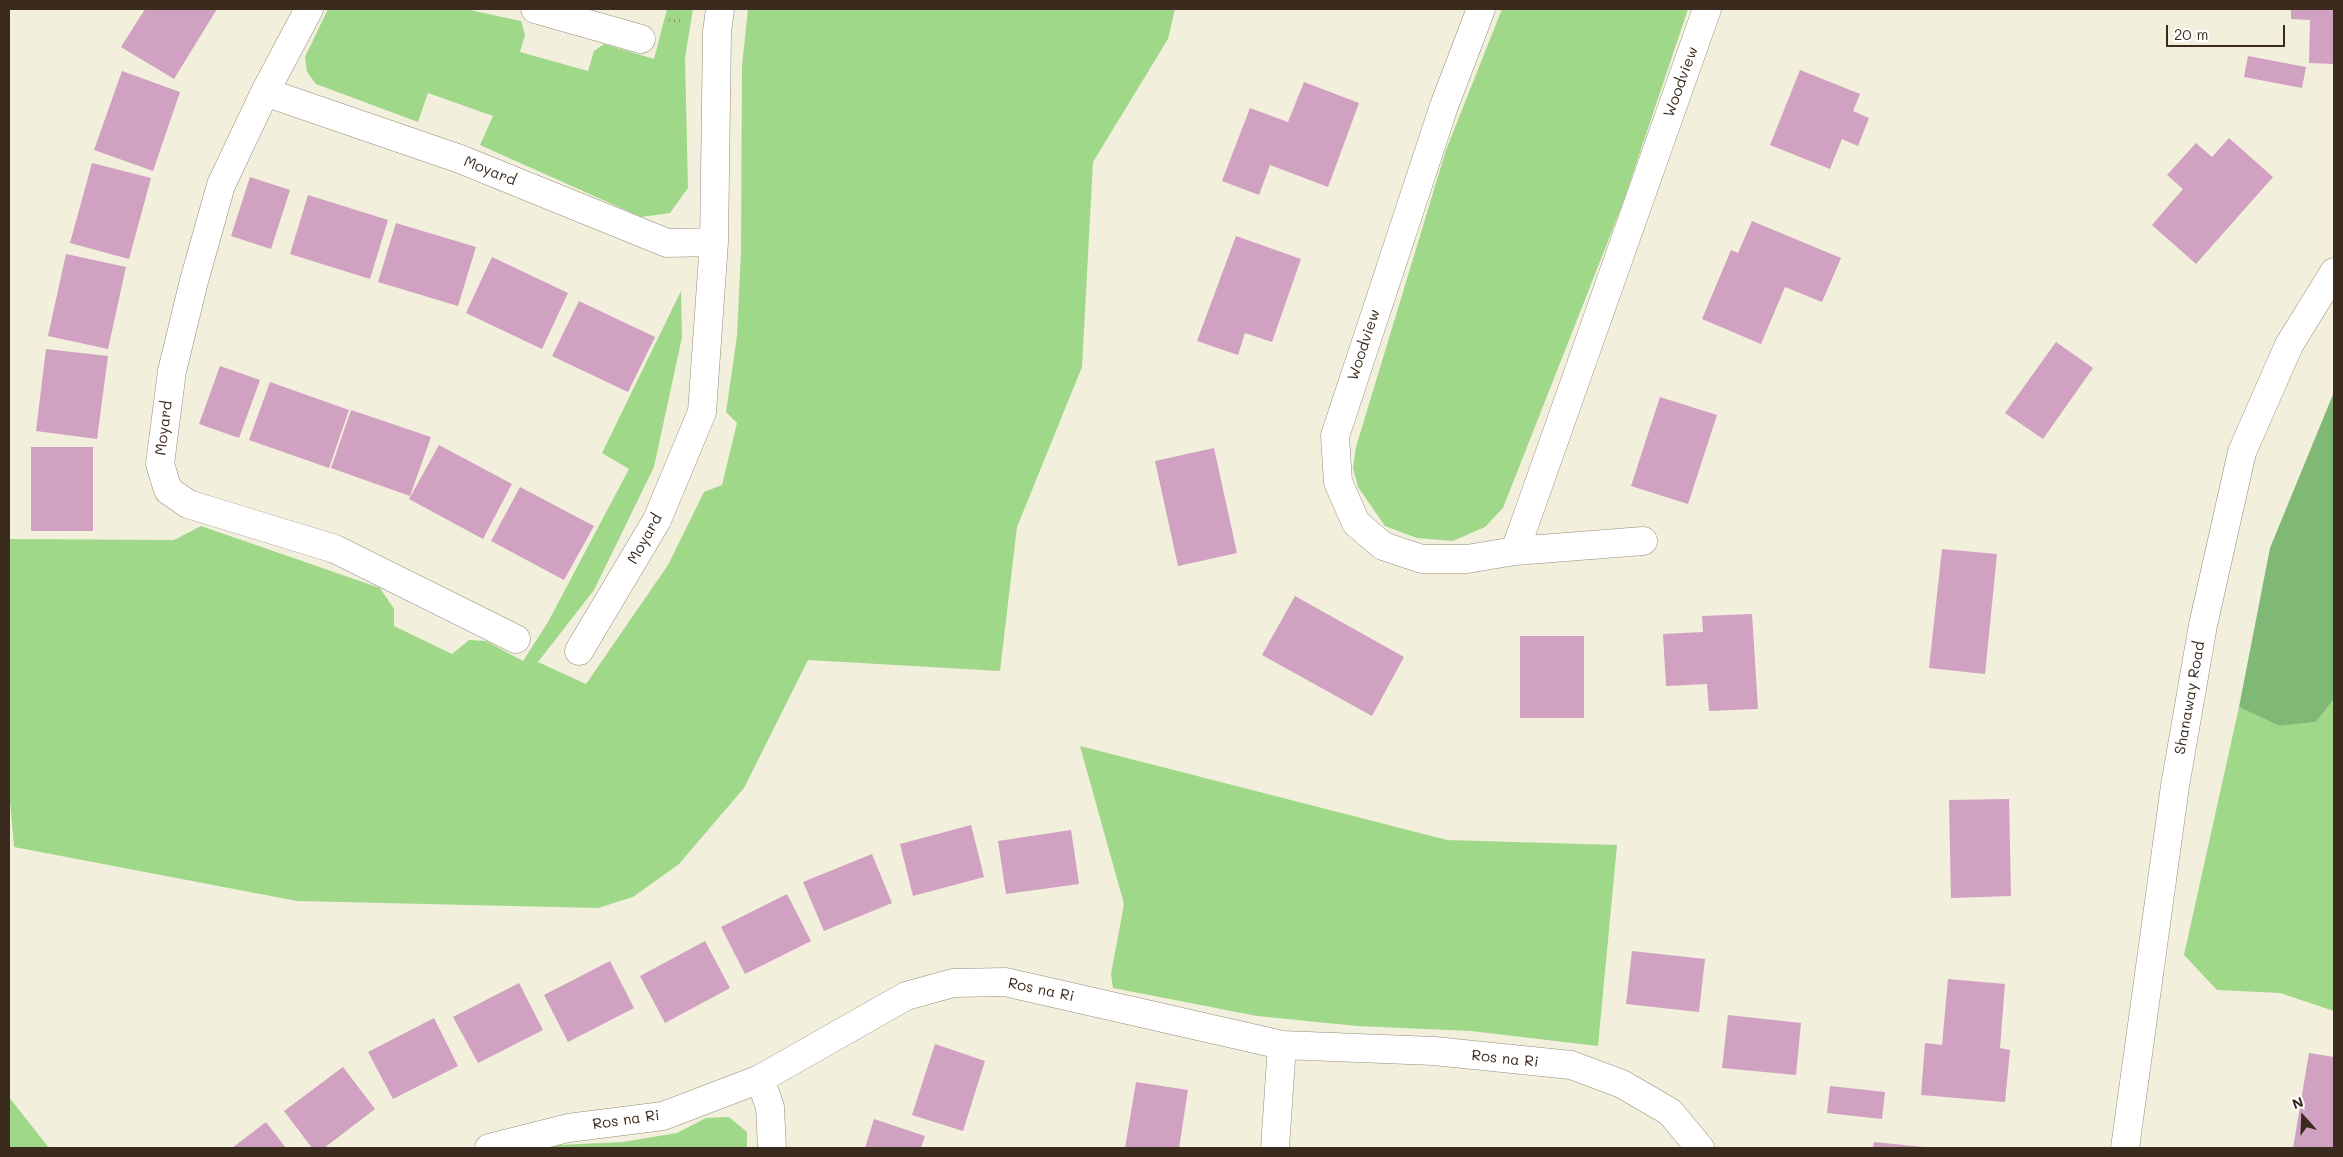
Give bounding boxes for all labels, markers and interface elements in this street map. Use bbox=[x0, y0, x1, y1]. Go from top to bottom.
scale bar bbox=[2168, 15, 2287, 47]
text: 20 m bbox=[2174, 24, 2208, 44]
street label: Woodview bbox=[1660, 44, 1702, 120]
street label: Moyard bbox=[461, 152, 519, 190]
street label: Woodview bbox=[1344, 307, 1384, 383]
street label: Moyard bbox=[152, 400, 176, 456]
street label: Moyard bbox=[624, 511, 666, 567]
street label: Shanaway Road bbox=[2171, 640, 2209, 756]
street label: Ros na Ri bbox=[1006, 974, 1076, 1006]
street label: Ros na Ri bbox=[1471, 1047, 1539, 1071]
north arrow bbox=[2278, 1092, 2328, 1142]
text: N bbox=[2289, 1092, 2306, 1113]
street label: Ros na Ri bbox=[591, 1106, 661, 1134]

